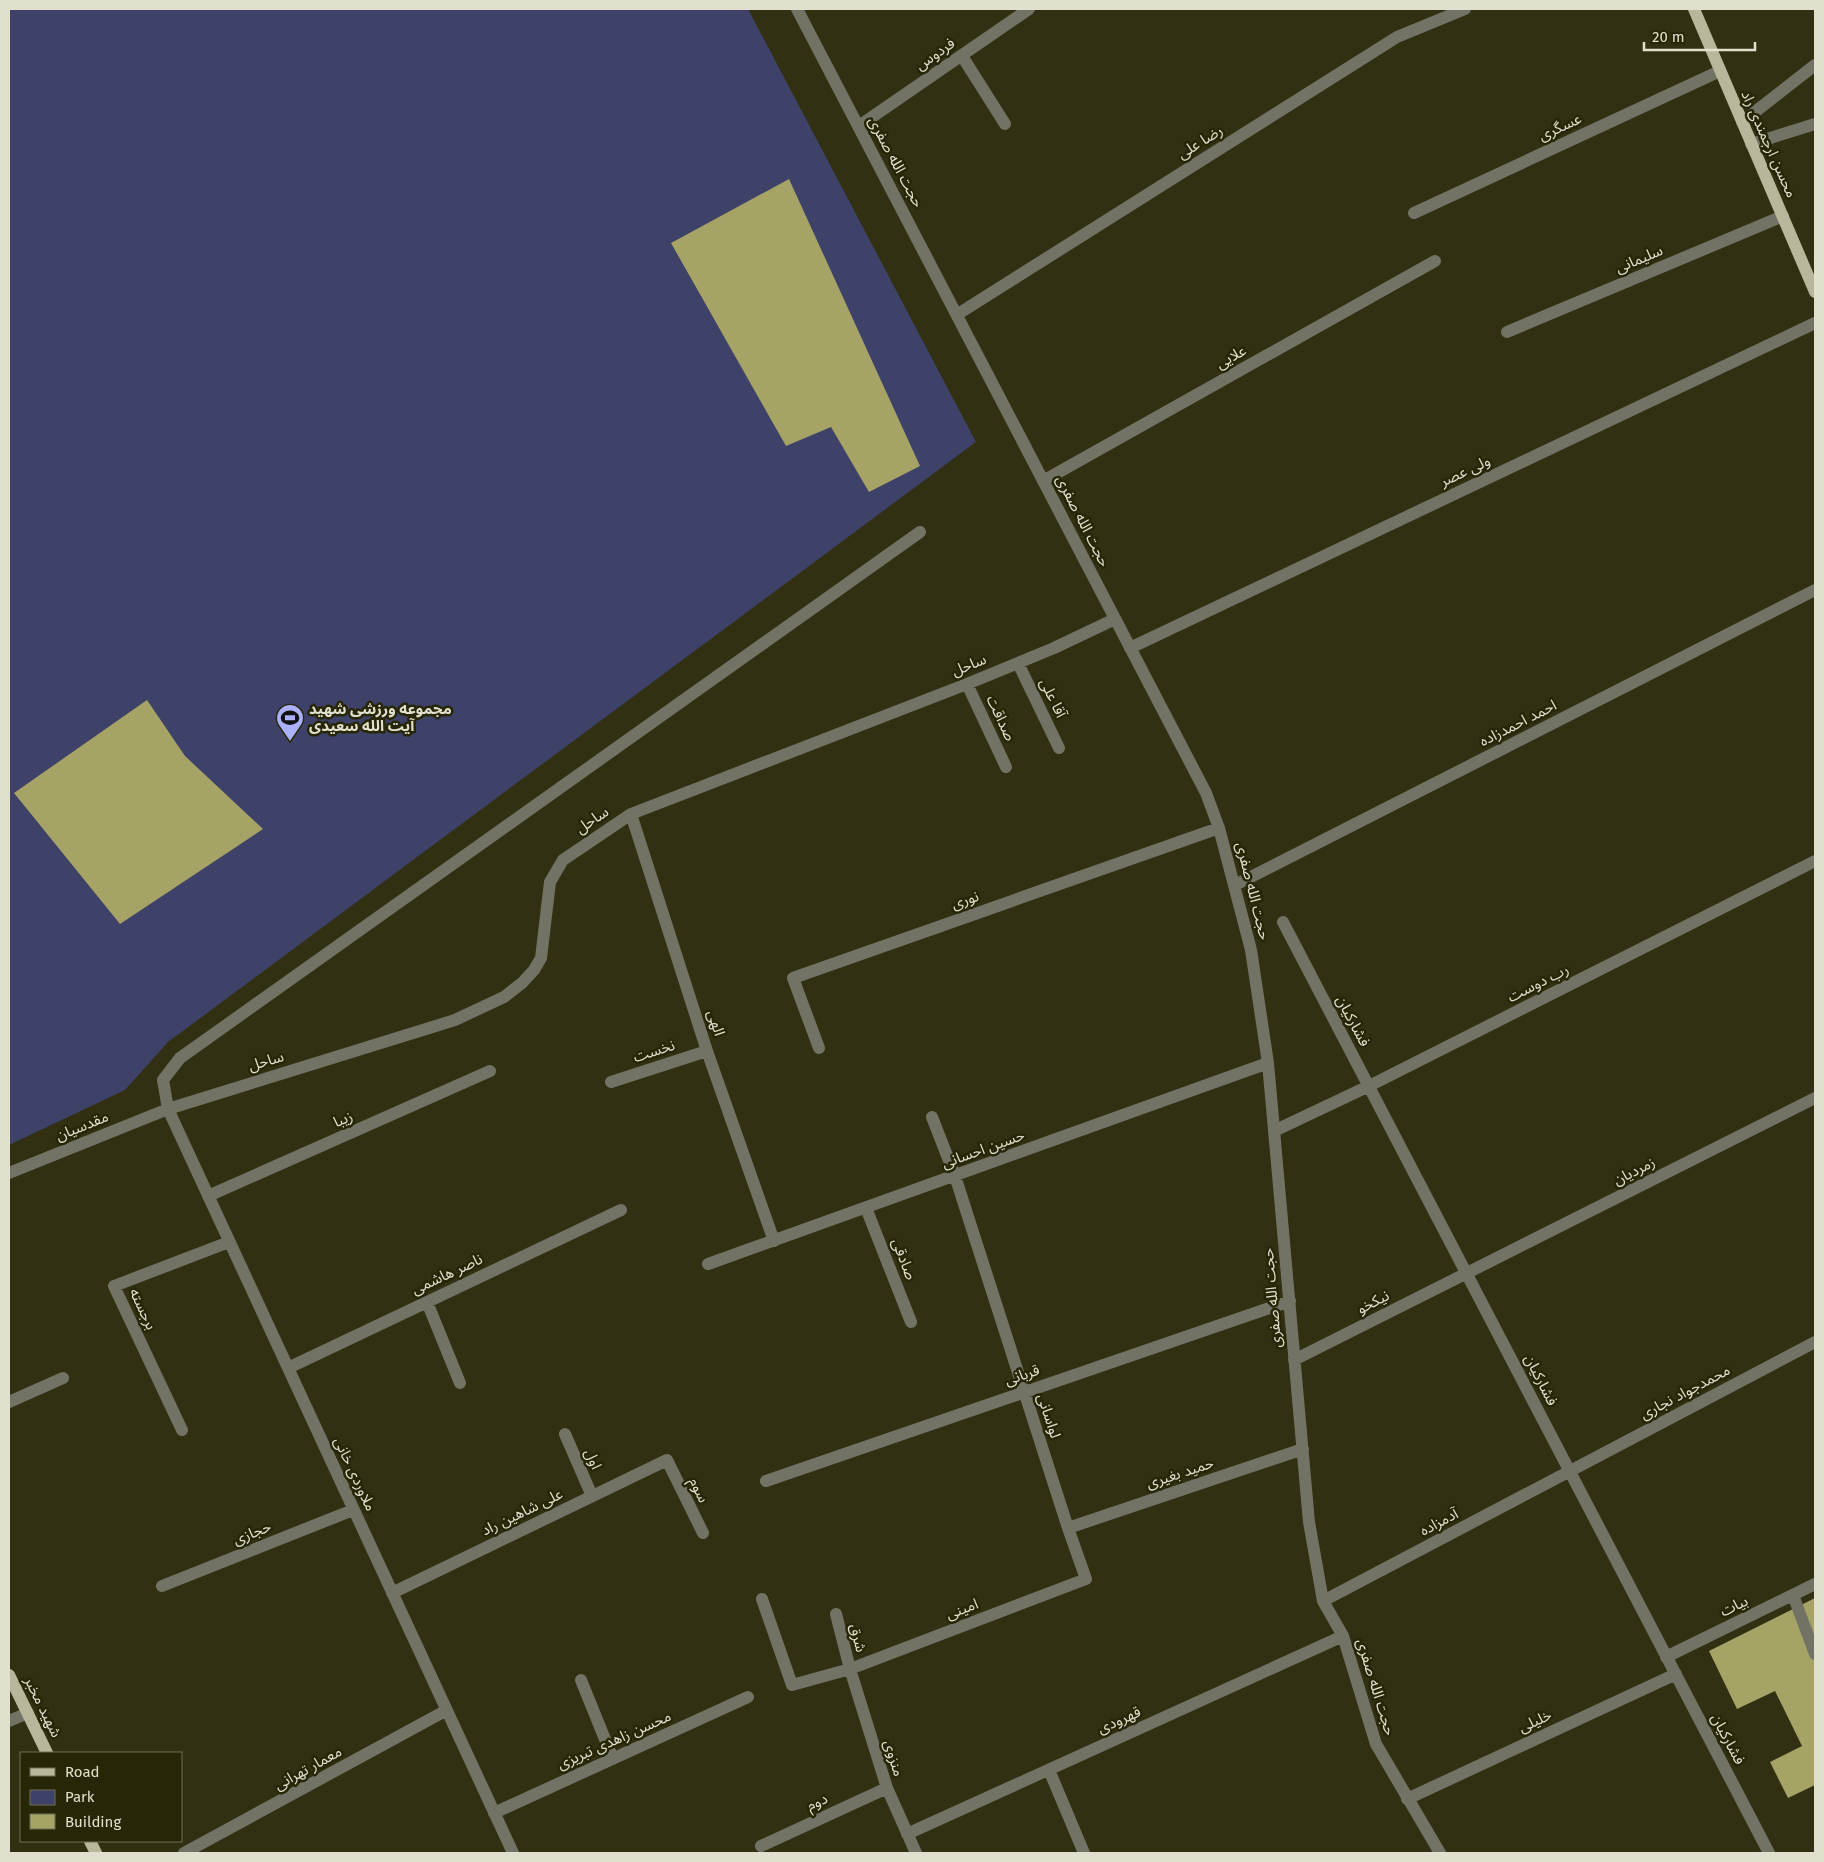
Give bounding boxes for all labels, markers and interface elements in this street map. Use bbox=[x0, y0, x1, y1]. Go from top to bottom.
scale bar bbox=[1644, 20, 1755, 52]
text: 20 m bbox=[1652, 28, 1685, 46]
street label: فردوس bbox=[912, 34, 958, 74]
street label: محسن ارجمندی راد bbox=[1737, 88, 1801, 200]
street label: عسگری bbox=[1536, 109, 1585, 145]
street label: حجت الله صفری bbox=[865, 113, 928, 211]
street label: رضا علی bbox=[1174, 121, 1226, 163]
street label: سلیمانی bbox=[1612, 241, 1666, 277]
street label: علایی bbox=[1213, 341, 1250, 373]
street label: ولی عصر bbox=[1436, 452, 1493, 491]
street label: حجت الله صفری bbox=[1052, 472, 1114, 570]
street label: ساحل bbox=[949, 650, 989, 680]
street label: آقا علی bbox=[1036, 675, 1070, 721]
street label: صداقت bbox=[983, 692, 1019, 744]
street label: احمد احمدزاده bbox=[1476, 696, 1560, 750]
place label: مجموعه ورزشی شهید آیت‌ الله سعیدی bbox=[309, 700, 452, 735]
sports icon: مجموعه ورزشی شهید آیت‌ الله سعیدی bbox=[275, 703, 305, 742]
street label: ساحل bbox=[572, 802, 612, 838]
street label: حجت الله صفری bbox=[1232, 840, 1274, 942]
street label: نوری bbox=[949, 887, 981, 913]
street label: رب دوست bbox=[1504, 960, 1572, 1006]
street label: فشارکیان bbox=[1332, 992, 1374, 1050]
street label: الهی bbox=[703, 1008, 729, 1038]
street label: نخست bbox=[631, 1036, 677, 1066]
street label: ساحل bbox=[246, 1047, 286, 1075]
street label: مقدسیان bbox=[53, 1107, 111, 1145]
street label: زیبا bbox=[331, 1107, 355, 1131]
street label: حسین احسانی bbox=[939, 1126, 1027, 1172]
street label: زمردیان bbox=[1610, 1153, 1658, 1189]
street label: صادقی bbox=[888, 1236, 920, 1282]
street label: حجت الله صفری bbox=[1259, 1247, 1285, 1349]
street label: ناصر هاشمی bbox=[409, 1250, 485, 1298]
street label: برجسته bbox=[126, 1285, 160, 1333]
street label: نیکخو bbox=[1354, 1286, 1392, 1318]
street label: فشارکیان bbox=[1520, 1351, 1562, 1409]
street label: قربانی bbox=[1002, 1361, 1042, 1389]
street label: محمدجواد نجاری bbox=[1637, 1361, 1733, 1423]
street label: لواسانی bbox=[1033, 1391, 1065, 1441]
street label: ملاوردی خانی bbox=[330, 1434, 380, 1514]
street label: اول bbox=[581, 1446, 605, 1472]
street label: حمید بغیری bbox=[1144, 1454, 1216, 1492]
street label: سوم bbox=[683, 1474, 713, 1507]
street label: علی شاهین راد bbox=[478, 1484, 566, 1539]
street label: آدمزاده bbox=[1417, 1504, 1462, 1540]
street label: حجازی bbox=[230, 1517, 274, 1549]
street label: بیات bbox=[1717, 1592, 1751, 1620]
street label: امینی bbox=[943, 1595, 981, 1623]
street label: شرق bbox=[846, 1622, 870, 1654]
street label: حجت الله صفری bbox=[1353, 1636, 1399, 1738]
street label: شهید مخبر bbox=[20, 1673, 66, 1741]
street label: قهرودی bbox=[1095, 1702, 1144, 1737]
street label: خلیلی bbox=[1516, 1705, 1555, 1736]
street label: محسن زاهدی تبریزی bbox=[554, 1707, 674, 1773]
street label: فشارکیان bbox=[1707, 1710, 1749, 1768]
street label: منزوی bbox=[880, 1738, 908, 1778]
street label: معمار تهرانی bbox=[271, 1742, 345, 1794]
legend bbox=[20, 1752, 182, 1842]
text: Road bbox=[65, 1763, 100, 1781]
text: Park bbox=[65, 1788, 95, 1806]
street label: دوم bbox=[804, 1789, 831, 1816]
text: Building bbox=[65, 1813, 121, 1831]

